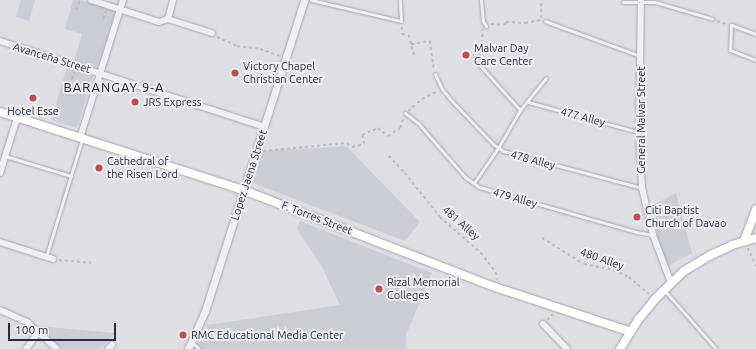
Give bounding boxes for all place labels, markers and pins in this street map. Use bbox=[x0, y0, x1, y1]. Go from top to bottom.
place label: Malvar Day Care Center bbox=[474, 42, 533, 68]
marker: Malvar Day Care Center bbox=[461, 50, 471, 60]
place label: Victory Chapel Christian Center bbox=[243, 60, 323, 86]
marker: Victory Chapel Christian Center bbox=[230, 68, 240, 78]
marker: Hotel Esse bbox=[28, 93, 38, 103]
place label: JRS Express bbox=[143, 95, 202, 109]
marker: JRS Express bbox=[130, 97, 140, 107]
place label: Hotel Esse bbox=[7, 104, 59, 118]
place label: Cathedral of the Risen Lord bbox=[107, 155, 178, 181]
marker: Cathedral of the Risen Lord bbox=[94, 163, 104, 173]
place label: Citi Baptist Church of Davao bbox=[645, 204, 726, 230]
marker: Citi Baptist Church of Davao bbox=[632, 212, 642, 222]
place label: Rizal Memorial Colleges bbox=[387, 276, 460, 302]
marker: Rizal Memorial Colleges bbox=[374, 284, 384, 294]
place label: RMC Educational Media Center bbox=[191, 328, 344, 342]
marker: RMC Educational Media Center bbox=[178, 330, 188, 340]

